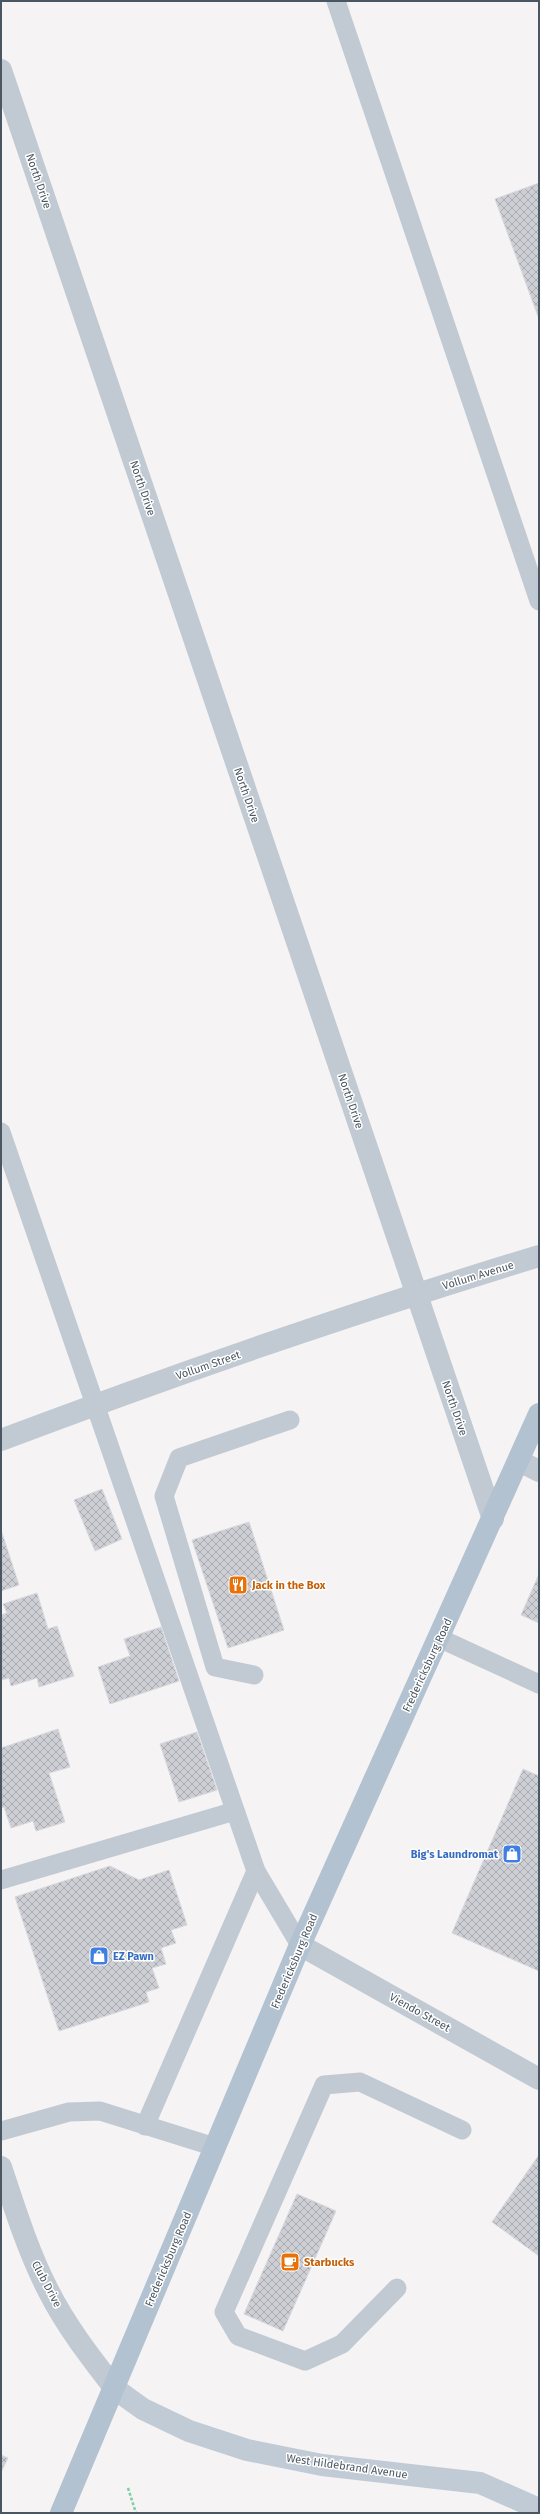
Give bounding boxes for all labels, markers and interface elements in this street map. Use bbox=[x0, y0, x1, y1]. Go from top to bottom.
street label: North Drive bbox=[23, 152, 54, 210]
street label: North Drive bbox=[127, 459, 158, 517]
street label: North Drive bbox=[231, 766, 262, 824]
street label: North Drive bbox=[335, 1072, 366, 1130]
street label: Vollum Avenue bbox=[441, 1258, 515, 1293]
street label: Vollum Street bbox=[174, 1348, 242, 1383]
street label: North Drive bbox=[439, 1379, 470, 1437]
restaurant icon: Jack in the Box bbox=[227, 1574, 249, 1596]
place label: Jack in the Box bbox=[251, 1579, 326, 1592]
street label: Fredericksburg Road bbox=[400, 1616, 455, 1714]
shop icon: Big's Laundromat bbox=[501, 1843, 523, 1865]
place label: Big's Laundromat bbox=[411, 1848, 499, 1861]
street label: Fredericksburg Road bbox=[269, 1912, 320, 2011]
shop icon: EZ Pawn bbox=[88, 1945, 110, 1967]
place label: EZ Pawn bbox=[113, 1950, 154, 1963]
street label: Viendo Street bbox=[387, 1990, 452, 2034]
street label: Fredericksburg Road bbox=[143, 2210, 194, 2309]
cafe icon: Starbucks bbox=[279, 2251, 301, 2273]
place label: Starbucks bbox=[304, 2256, 355, 2269]
street label: Club Drive bbox=[29, 2259, 64, 2310]
street label: West Hildebrand Avenue bbox=[286, 2452, 408, 2481]

